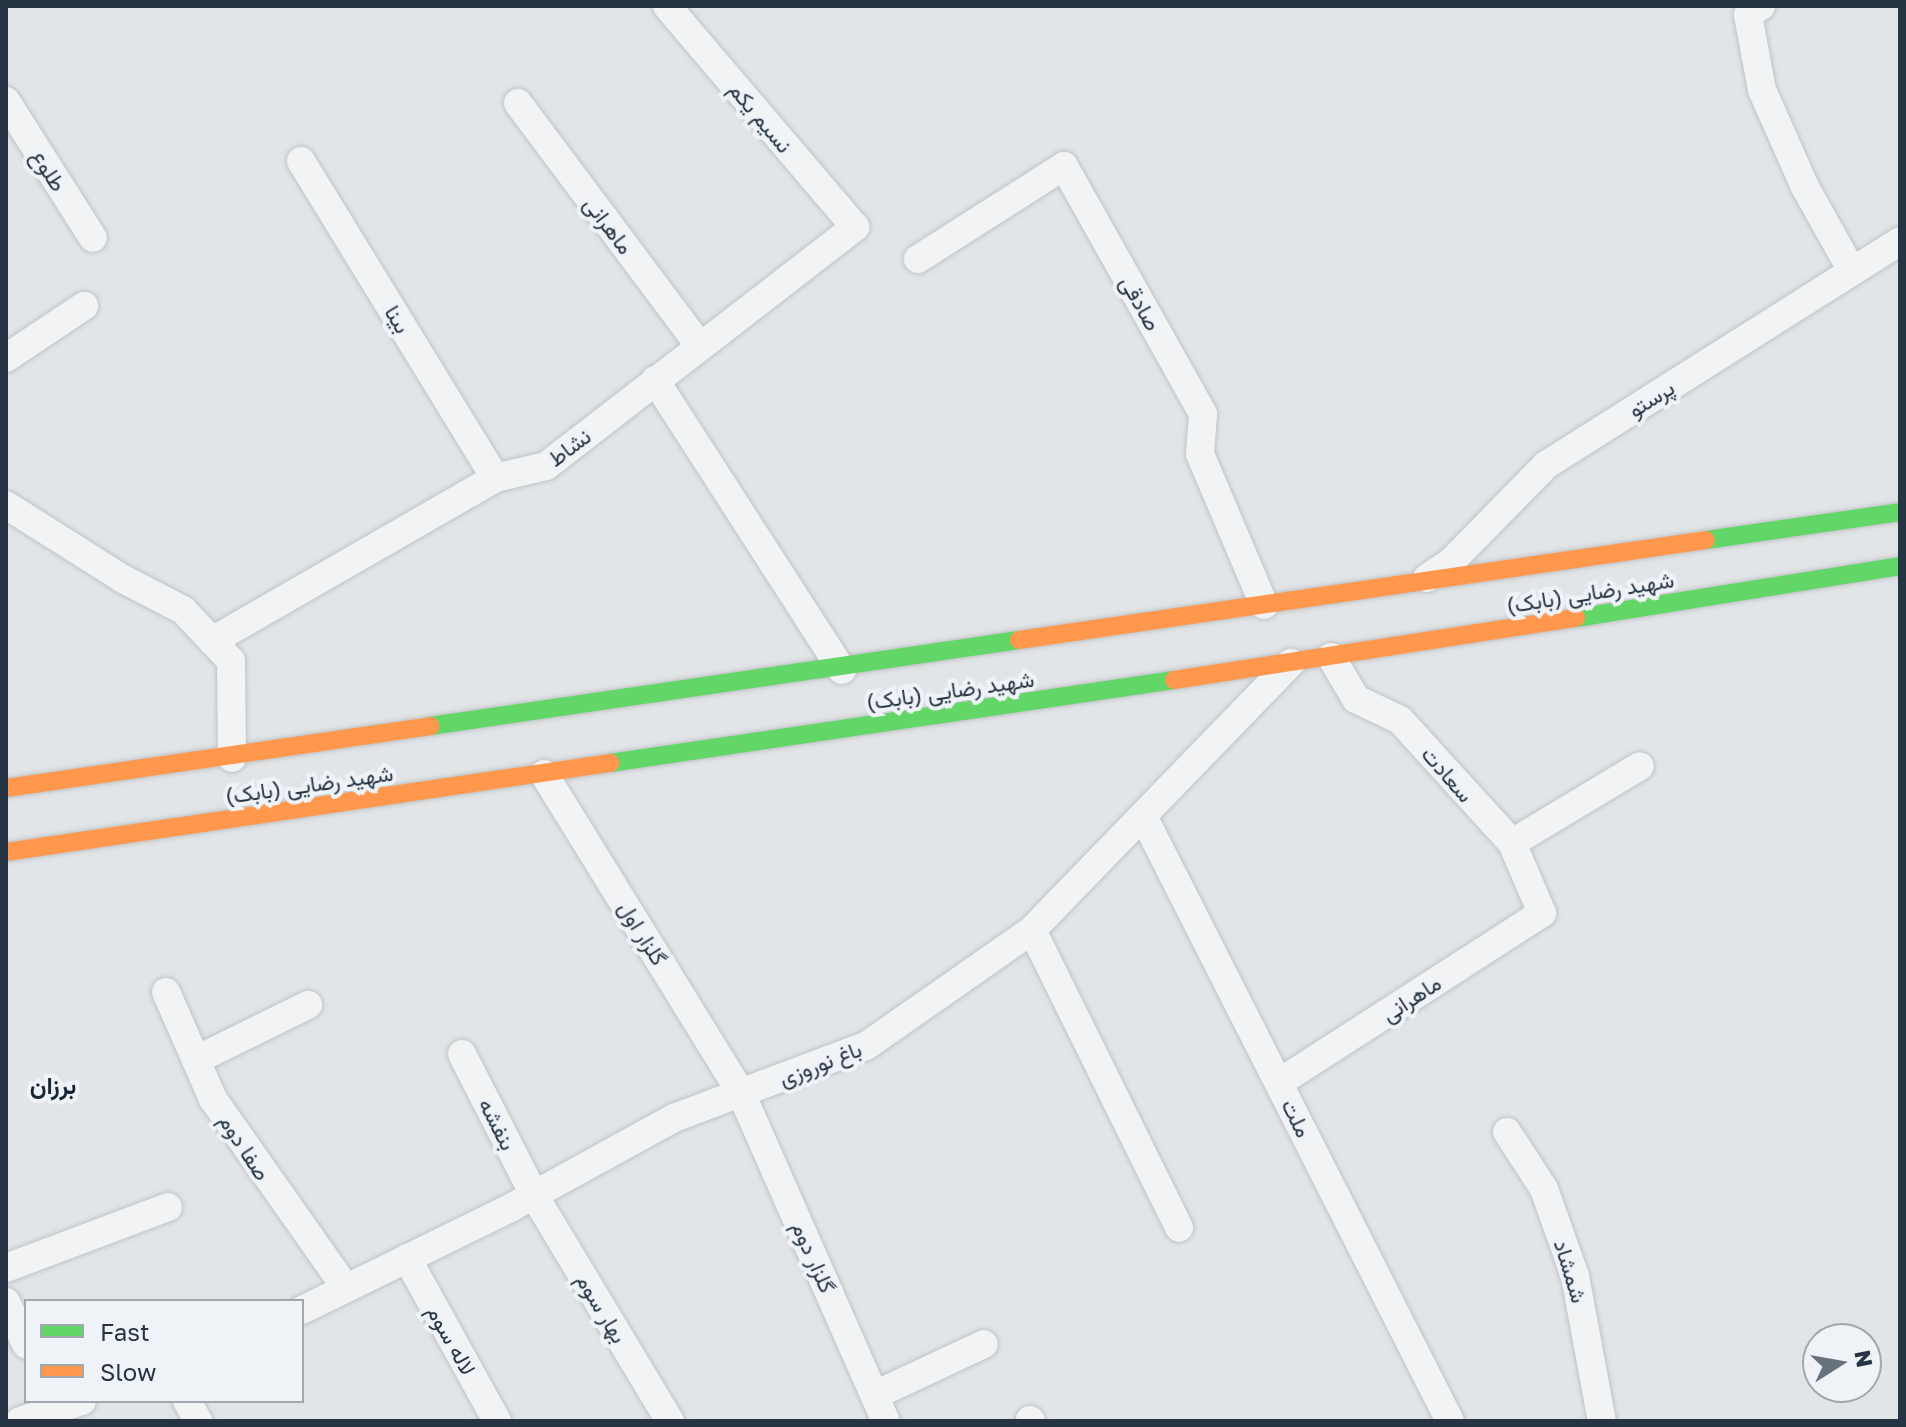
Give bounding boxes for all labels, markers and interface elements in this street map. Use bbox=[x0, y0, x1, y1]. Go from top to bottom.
street label: نسیم یکم bbox=[724, 76, 798, 158]
street label: طلوع bbox=[26, 144, 72, 196]
street label: ماهرانی bbox=[579, 191, 639, 259]
street label: صادقی bbox=[1115, 271, 1167, 335]
street label: بینا bbox=[380, 300, 416, 338]
street label: پرستو bbox=[1623, 374, 1679, 422]
street label: نشاط bbox=[542, 422, 596, 472]
street label: شهید رضایی (بابک) bbox=[1504, 566, 1676, 618]
street label: شهید رضایی (بابک) bbox=[864, 665, 1036, 715]
street label: سعادت bbox=[1417, 741, 1479, 807]
street label: شهید رضایی (بابک) bbox=[223, 759, 395, 809]
street label: گلزار اول bbox=[613, 896, 673, 970]
street label: ماهرانی bbox=[1376, 969, 1446, 1027]
street label: باغ نوروزی bbox=[775, 1035, 865, 1091]
district label: برزان bbox=[30, 1071, 76, 1099]
street label: بنفشه bbox=[474, 1094, 522, 1154]
street label: ملت bbox=[1277, 1095, 1317, 1141]
street label: صفا دوم bbox=[214, 1109, 276, 1185]
street label: گلزار دوم bbox=[787, 1217, 841, 1297]
street label: شمشاد bbox=[1549, 1236, 1593, 1306]
street label: بهار سوم bbox=[571, 1268, 633, 1348]
legend bbox=[24, 1299, 304, 1403]
street label: لاله سوم bbox=[422, 1300, 482, 1380]
text: Fast bbox=[100, 1317, 150, 1346]
north arrow bbox=[1802, 1323, 1882, 1403]
text: N bbox=[1849, 1348, 1879, 1369]
text: Slow bbox=[100, 1357, 156, 1386]

